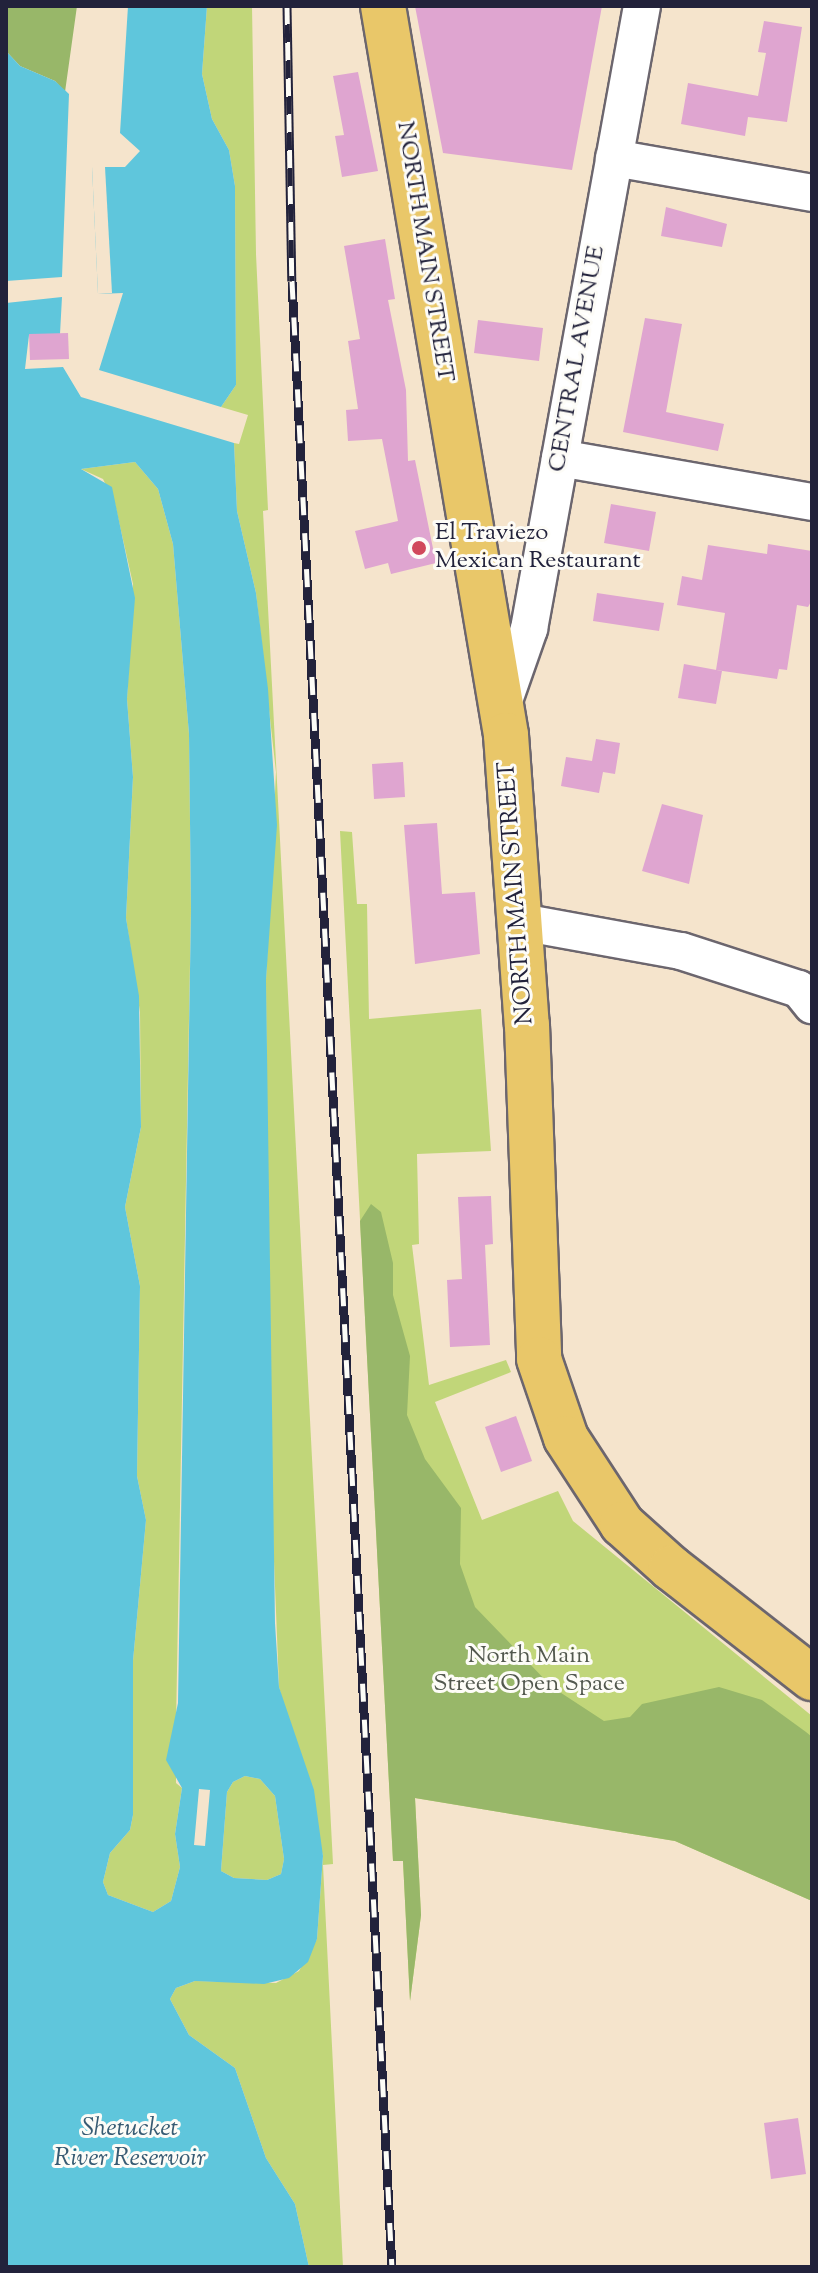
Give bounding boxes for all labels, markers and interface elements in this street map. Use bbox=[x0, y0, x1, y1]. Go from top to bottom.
street label: NORTH MAIN STREET bbox=[389, 120, 459, 384]
street label: CENTRAL AVENUE bbox=[544, 244, 612, 474]
place label: El Traviezo Mexican Restaurant bbox=[435, 520, 641, 576]
marker: El Traviezo Mexican Restaurant bbox=[410, 539, 428, 557]
street label: NORTH MAIN STREET bbox=[493, 760, 541, 1026]
park label: North Main Street Open Space bbox=[433, 1643, 625, 1699]
water label: Shetucket River Reservoir bbox=[54, 2113, 206, 2174]

